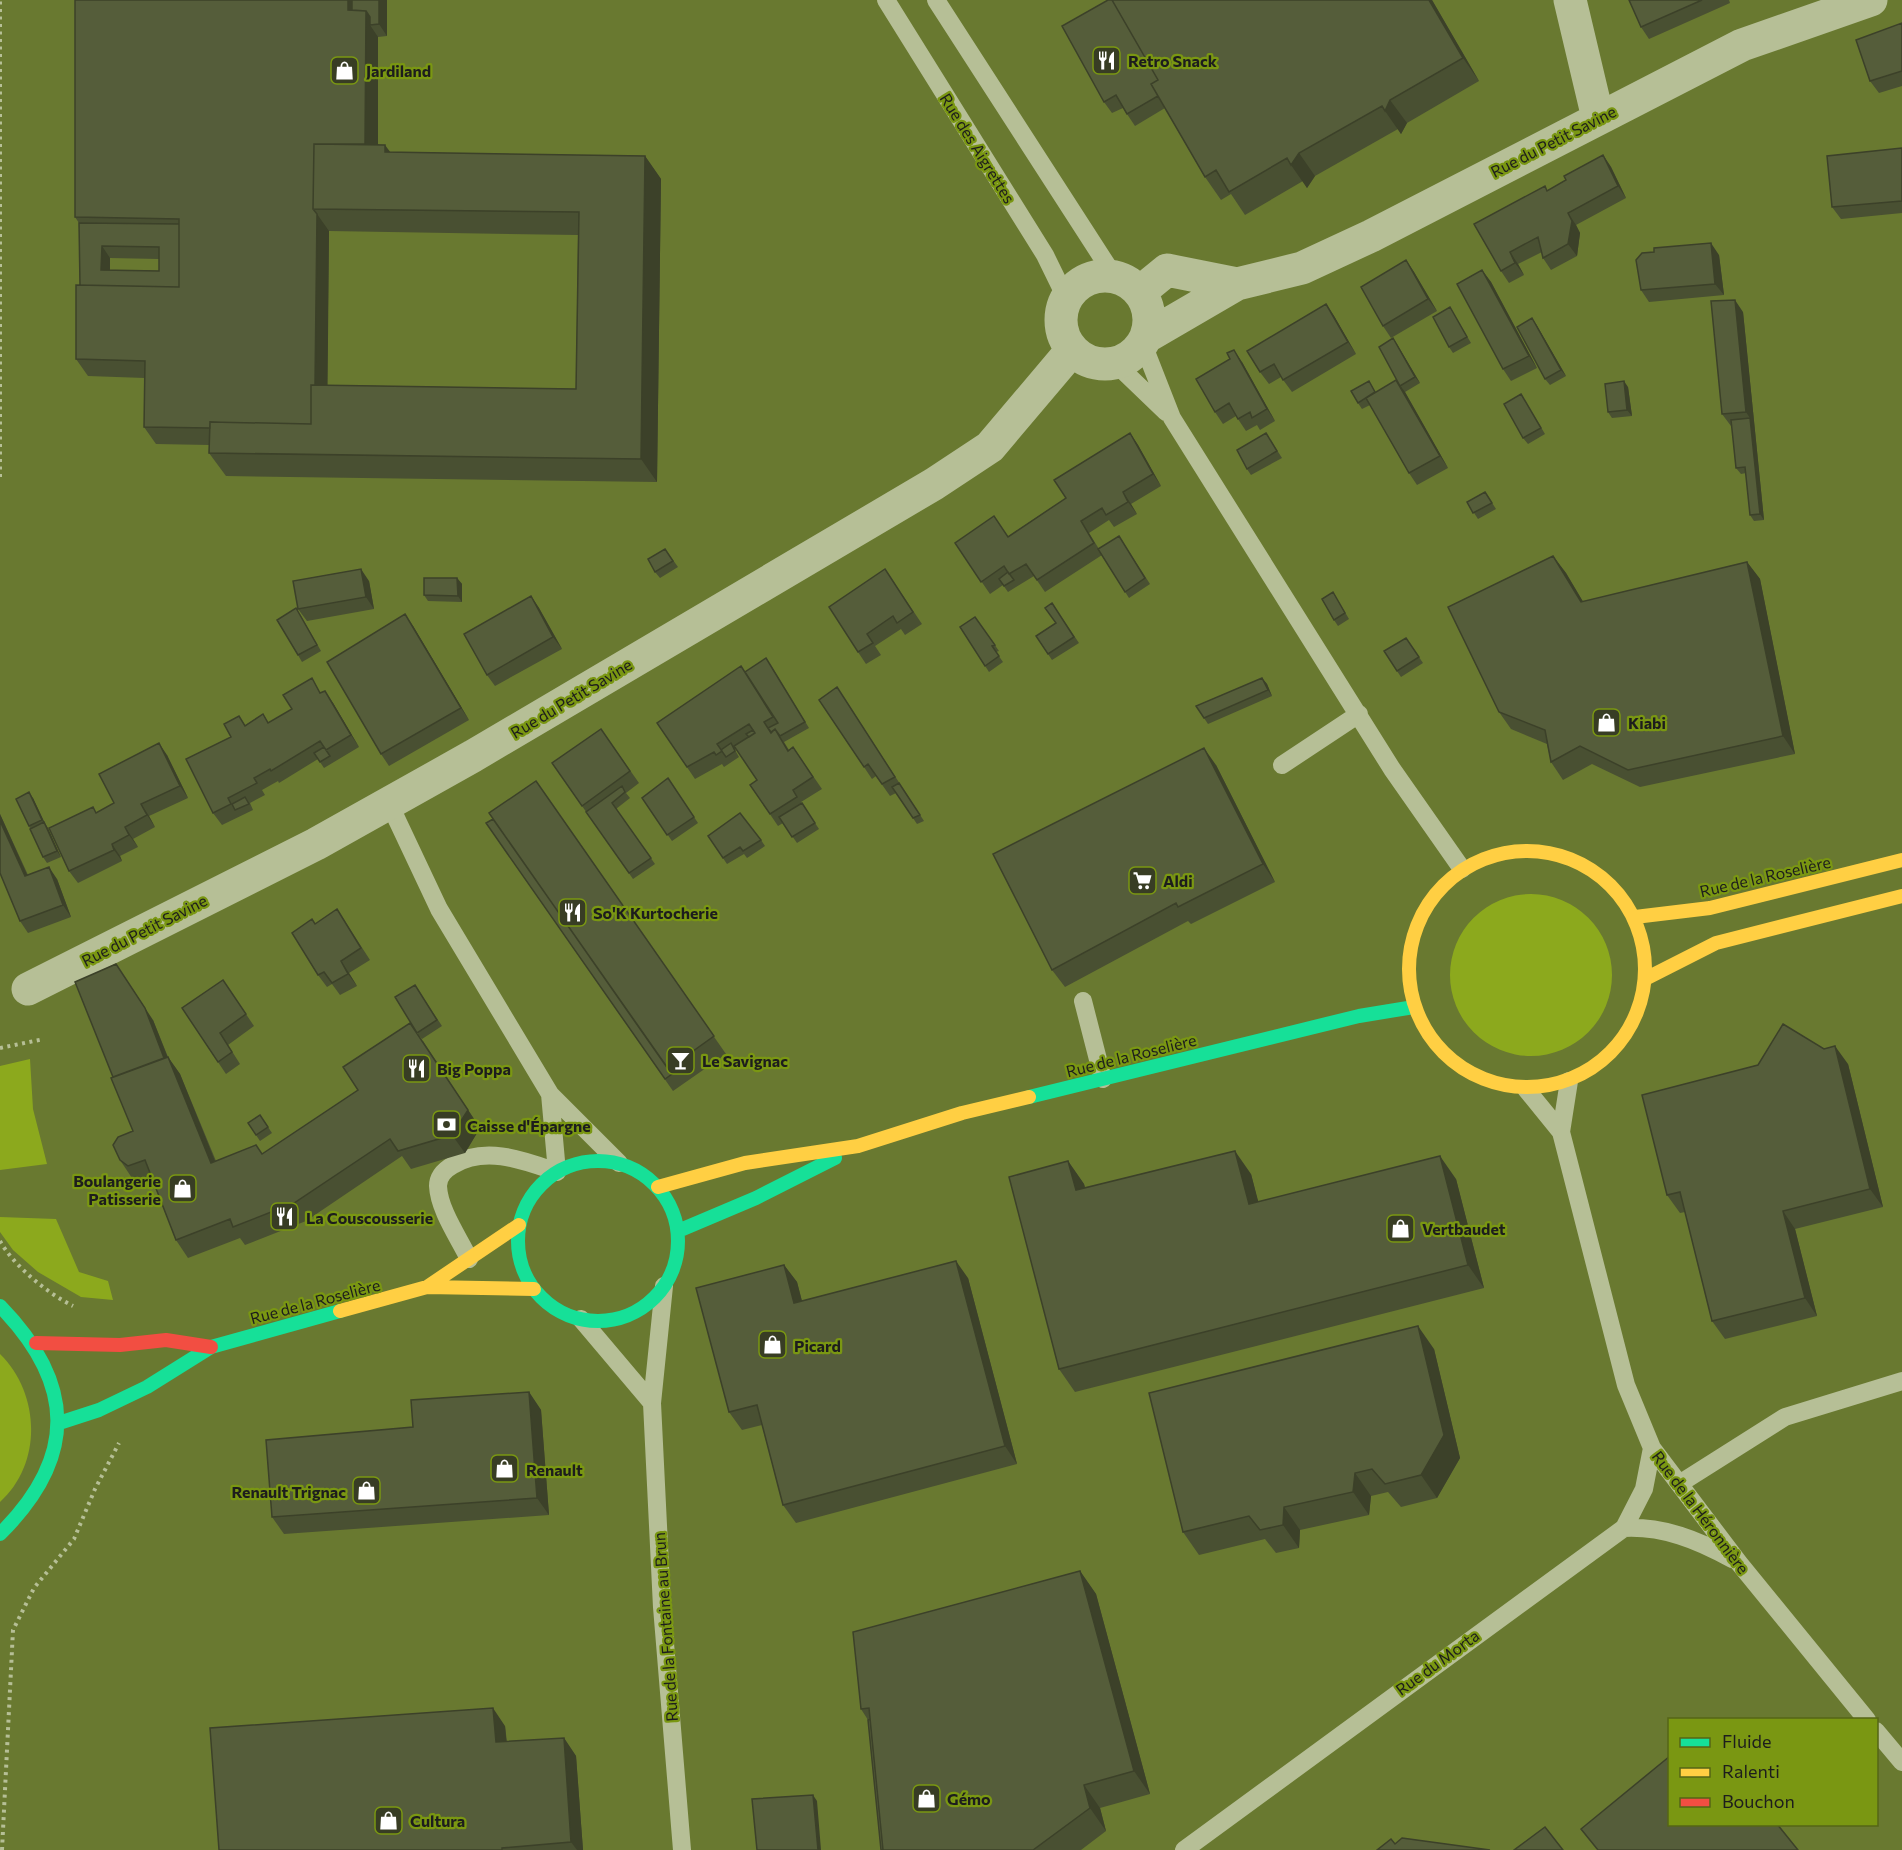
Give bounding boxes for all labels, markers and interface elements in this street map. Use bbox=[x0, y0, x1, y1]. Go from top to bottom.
restaurant icon: Retro Snack bbox=[1091, 44, 1123, 76]
place label: Retro Snack bbox=[1128, 51, 1218, 70]
shop icon: Jardiland bbox=[329, 54, 361, 86]
place label: Jardiland bbox=[366, 61, 431, 80]
street label: Rue des Aigrettes bbox=[937, 89, 1019, 207]
street label: Rue du Petit Savine bbox=[1487, 101, 1619, 181]
street label: Rue du Petit Savine bbox=[507, 654, 635, 742]
shop icon: Kiabi bbox=[1591, 706, 1623, 738]
place label: Kiabi bbox=[1628, 713, 1666, 732]
street label: Rue de la Roselière bbox=[1698, 852, 1832, 900]
supermarket icon: Aldi bbox=[1126, 864, 1158, 896]
place label: Aldi bbox=[1163, 871, 1193, 890]
street label: Rue du Petit Savine bbox=[78, 890, 210, 970]
restaurant icon: So'K Kurtocherie bbox=[556, 896, 588, 928]
place label: So'K Kurtocherie bbox=[593, 903, 718, 922]
street label: Rue de la Roselière bbox=[1064, 1030, 1198, 1080]
bar icon: Le Savignac bbox=[665, 1044, 697, 1076]
place label: Le Savignac bbox=[702, 1051, 788, 1070]
restaurant icon: Big Poppa bbox=[400, 1052, 432, 1084]
place label: Big Poppa bbox=[437, 1059, 511, 1078]
bank icon: Caisse d'Épargne bbox=[430, 1109, 462, 1141]
place label: Caisse d'Épargne bbox=[467, 1116, 591, 1135]
place label: Boulangerie Patisserie bbox=[73, 1171, 161, 1208]
shop icon: Boulangerie Patisserie bbox=[166, 1173, 198, 1205]
restaurant icon: La Couscousserie bbox=[269, 1201, 301, 1233]
place label: La Couscousserie bbox=[306, 1208, 433, 1227]
shop icon: Vertbaudet bbox=[1385, 1212, 1417, 1244]
place label: Vertbaudet bbox=[1422, 1219, 1506, 1238]
street label: Rue de la Roselière bbox=[248, 1275, 382, 1327]
shop icon: Picard bbox=[757, 1329, 789, 1361]
place label: Picard bbox=[794, 1336, 841, 1355]
street label: Rue de la Héronnière bbox=[1649, 1447, 1753, 1577]
shop icon: Renault bbox=[489, 1453, 521, 1485]
place label: Renault bbox=[526, 1460, 583, 1479]
shop icon: Renault Trignac bbox=[351, 1475, 383, 1507]
place label: Renault Trignac bbox=[231, 1482, 346, 1501]
street label: Rue de la Fontaine au Brun bbox=[649, 1532, 681, 1722]
street label: Rue du Morta bbox=[1392, 1625, 1482, 1699]
legend bbox=[1668, 1718, 1878, 1826]
text: Fluide bbox=[1722, 1730, 1771, 1752]
text: Ralenti bbox=[1722, 1760, 1780, 1782]
shop icon: Gémo bbox=[910, 1782, 942, 1814]
place label: Gémo bbox=[947, 1789, 991, 1808]
text: Bouchon bbox=[1722, 1790, 1795, 1812]
shop icon: Cultura bbox=[373, 1804, 405, 1836]
place label: Cultura bbox=[410, 1811, 465, 1830]

